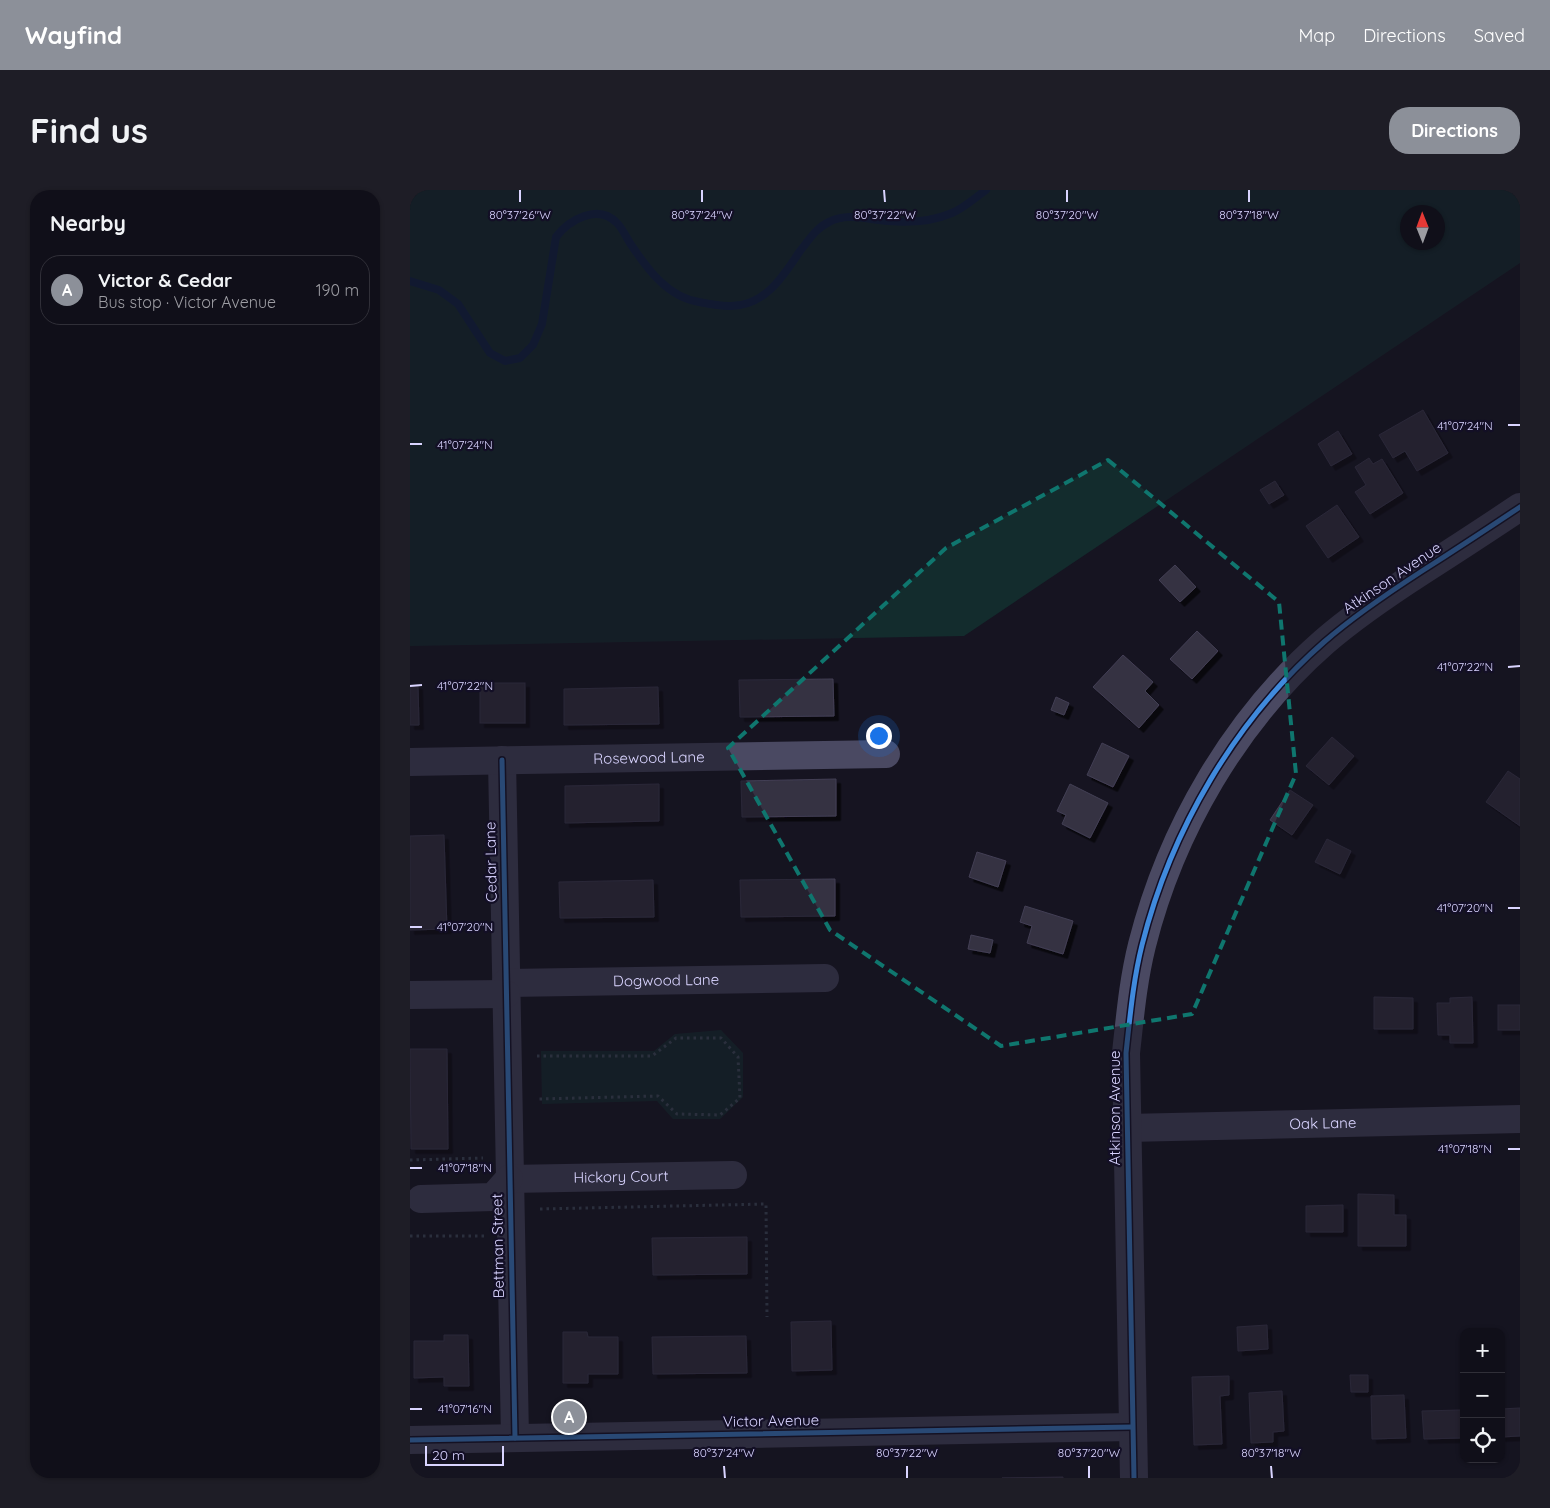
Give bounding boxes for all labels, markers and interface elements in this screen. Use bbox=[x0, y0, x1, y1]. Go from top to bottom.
text: Wayfind bbox=[25, 20, 122, 50]
text: Map bbox=[1298, 24, 1335, 47]
text: Directions bbox=[1363, 24, 1446, 47]
text: Saved bbox=[1474, 24, 1525, 47]
button: Directions bbox=[1389, 107, 1520, 154]
text: Find us bbox=[30, 108, 148, 152]
north arrow bbox=[1400, 205, 1445, 250]
text: 80°37'26"W bbox=[489, 207, 551, 222]
text: 80°37'24"W bbox=[671, 207, 733, 222]
text: 80°37'22"W bbox=[854, 207, 916, 222]
text: 80°37'20"W bbox=[1036, 207, 1099, 222]
text: 80°37'18"W bbox=[1219, 207, 1279, 222]
text: Nearby bbox=[50, 210, 126, 236]
text: Victor & Cedar bbox=[98, 268, 232, 292]
text: A bbox=[62, 280, 72, 300]
text: 190 m bbox=[316, 280, 359, 300]
text: Bus stop · Victor Avenue bbox=[98, 292, 276, 312]
text: 41°07'24"N bbox=[1437, 418, 1493, 433]
text: 41°07'24"N bbox=[437, 437, 493, 452]
street label: Atkinson Avenue bbox=[1339, 538, 1445, 618]
text: 41°07'22"N bbox=[1437, 659, 1493, 674]
text: 41°07'22"N bbox=[437, 678, 493, 693]
your location bbox=[866, 723, 892, 749]
street label: Rosewood Lane bbox=[593, 747, 705, 768]
street label: Cedar Lane bbox=[480, 822, 501, 902]
text: 41°07'20"N bbox=[1437, 900, 1493, 915]
text: 41°07'20"N bbox=[437, 919, 493, 934]
street label: Dogwood Lane bbox=[613, 970, 719, 990]
street label: Atkinson Avenue bbox=[1105, 1051, 1124, 1165]
street label: Oak Lane bbox=[1289, 1113, 1357, 1133]
text: 41°07'18"N bbox=[1438, 1141, 1492, 1156]
text: 41°07'18"N bbox=[438, 1160, 492, 1175]
street label: Hickory Court bbox=[573, 1166, 669, 1187]
street label: Bettman Street bbox=[487, 1193, 508, 1299]
map controls bbox=[1460, 1328, 1505, 1463]
button: + bbox=[1460, 1328, 1505, 1373]
button: − bbox=[1460, 1373, 1505, 1418]
pin: A bbox=[553, 1398, 585, 1436]
text: 41°07'16"N bbox=[438, 1401, 492, 1416]
street label: Victor Avenue bbox=[723, 1410, 819, 1431]
button: locate bbox=[1460, 1418, 1505, 1463]
scale bar bbox=[425, 1443, 504, 1466]
text: 80°37'24"W bbox=[693, 1445, 755, 1460]
text: 80°37'22"W bbox=[876, 1445, 938, 1460]
text: 80°37'20"W bbox=[1058, 1445, 1121, 1460]
text: 80°37'18"W bbox=[1241, 1445, 1301, 1460]
text: 20 m bbox=[432, 1446, 465, 1464]

